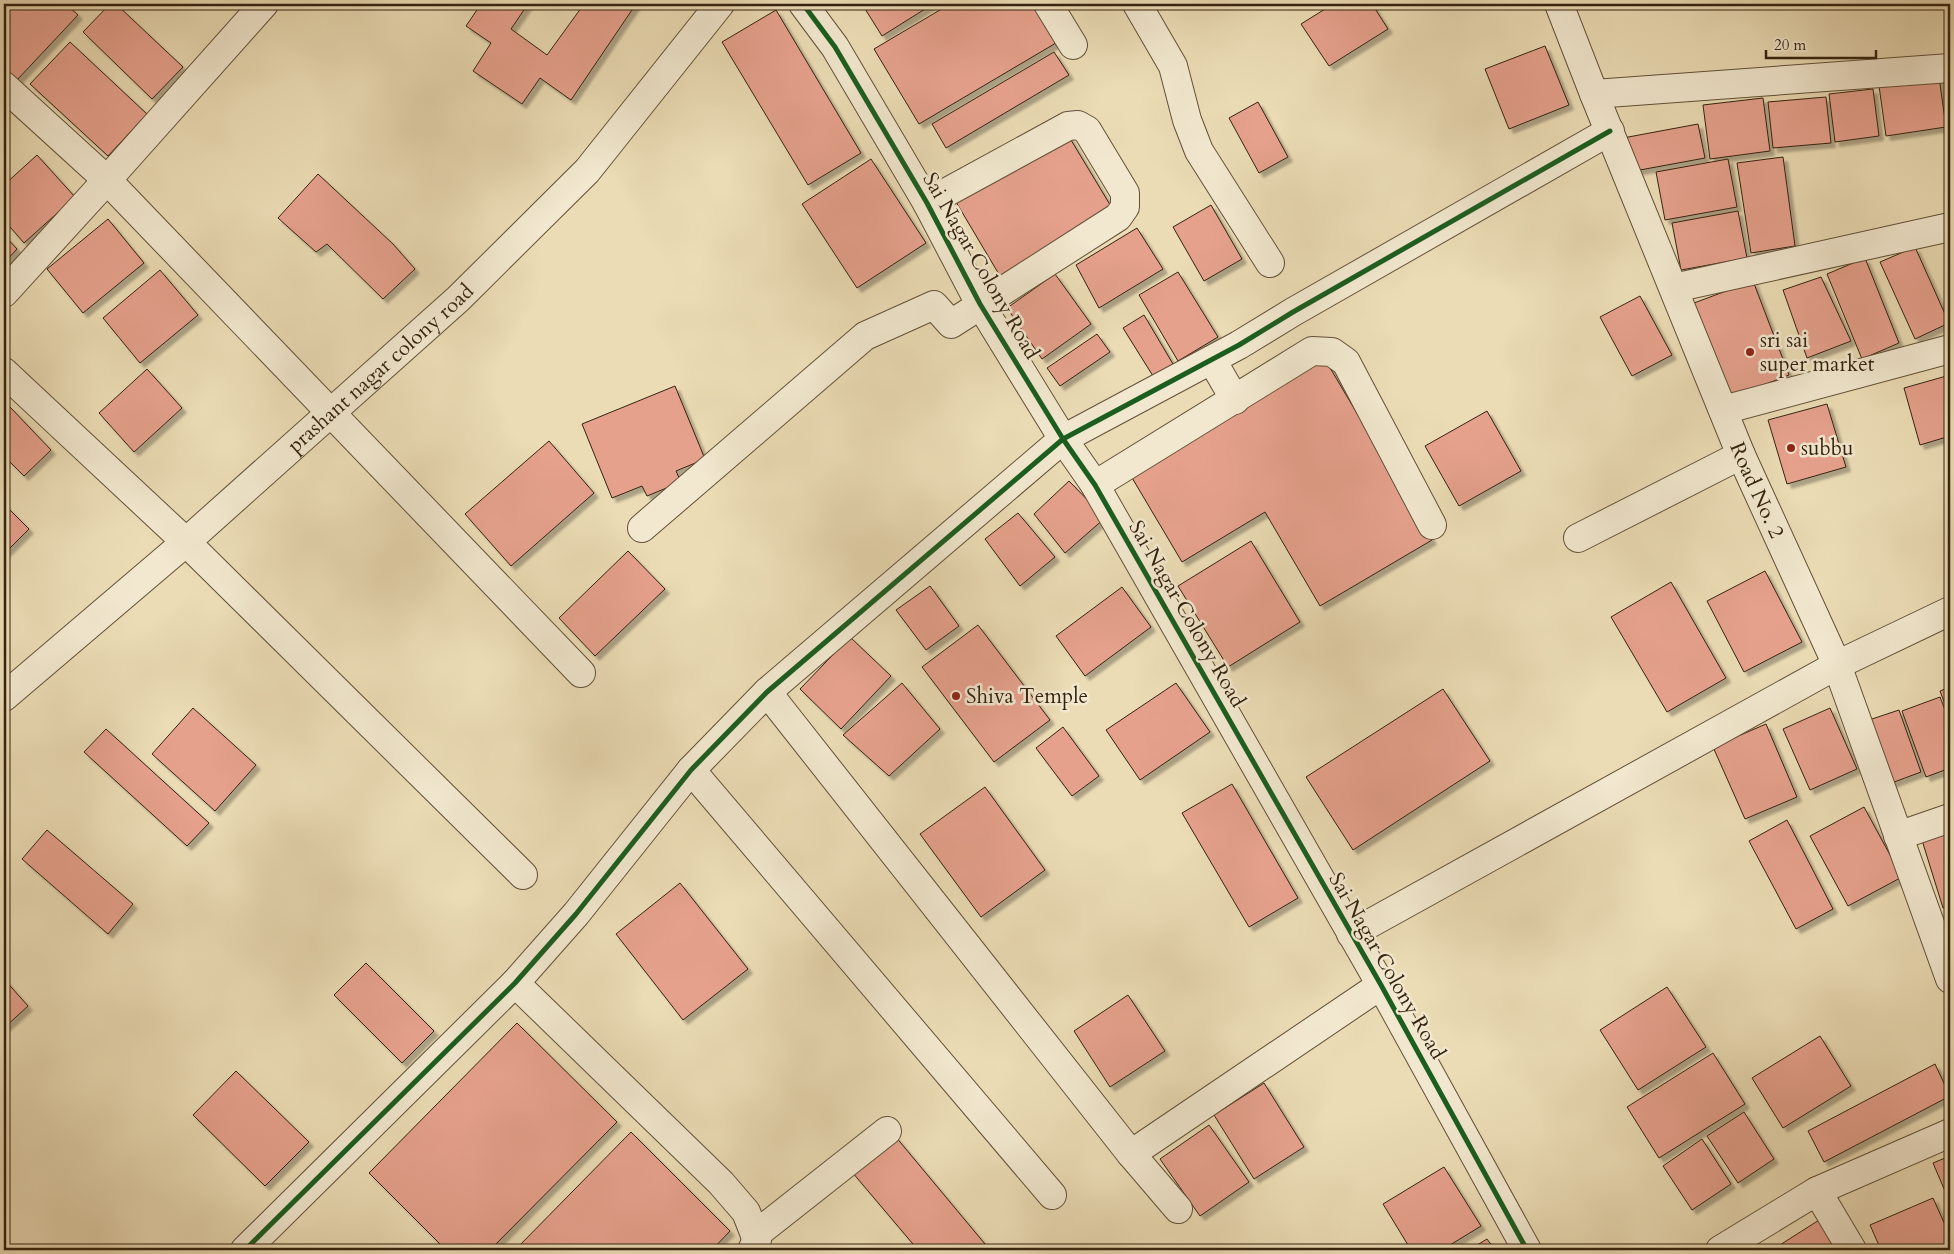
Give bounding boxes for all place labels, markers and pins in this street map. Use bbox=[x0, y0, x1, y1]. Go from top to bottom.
place label: sri sai super market bbox=[1760, 326, 1875, 379]
marker: sri sai super market bbox=[1744, 346, 1756, 358]
place label: subbu bbox=[1801, 434, 1854, 463]
marker: subbu bbox=[1785, 442, 1797, 454]
place label: Shiva Temple bbox=[966, 682, 1088, 711]
marker: Shiva Temple bbox=[950, 690, 962, 702]

